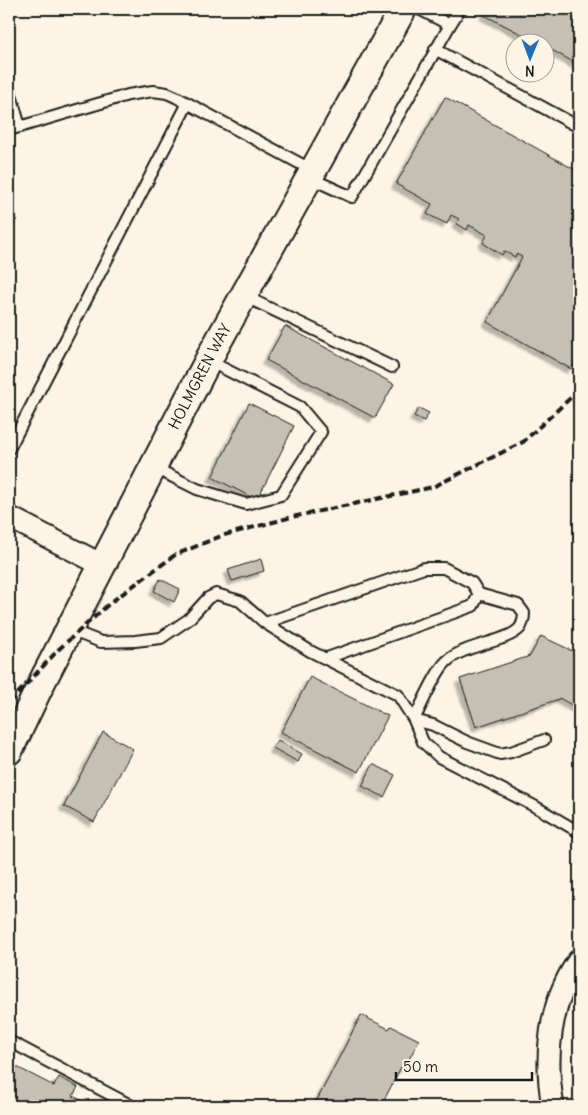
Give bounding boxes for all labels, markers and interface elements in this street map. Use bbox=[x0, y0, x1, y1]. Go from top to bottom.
north arrow bbox=[506, 32, 556, 82]
text: N bbox=[525, 62, 535, 80]
street label: HOLMGREN WAY bbox=[164, 320, 235, 433]
scale bar bbox=[396, 1050, 532, 1082]
text: 50 m bbox=[403, 1057, 438, 1076]

